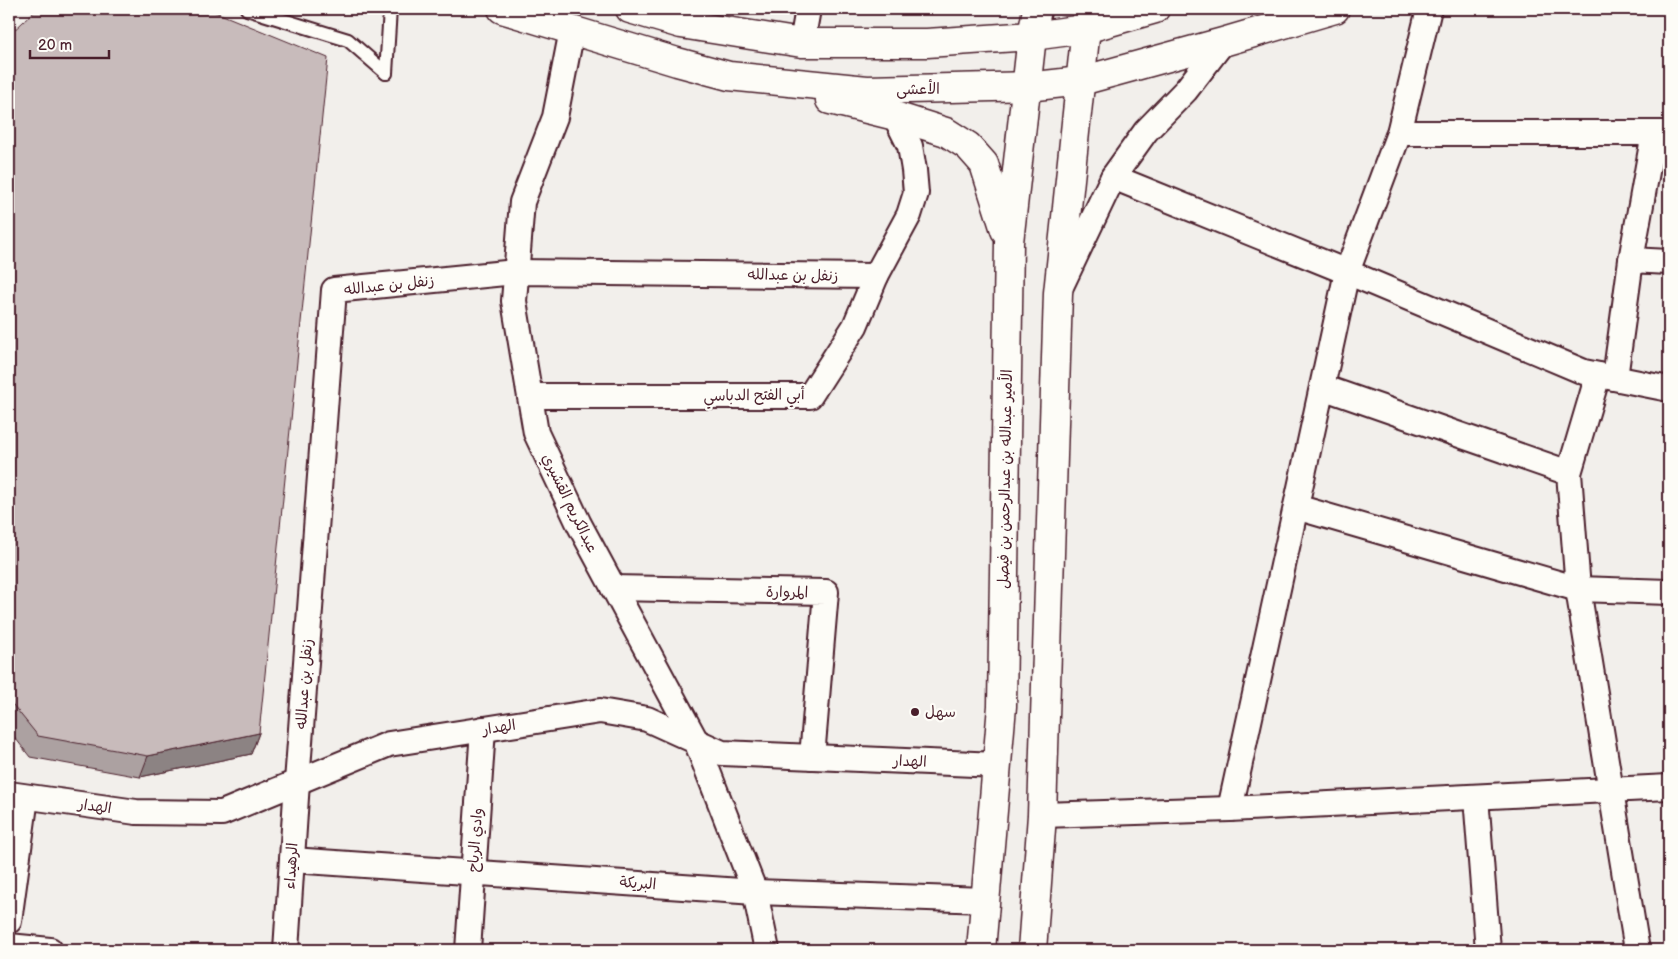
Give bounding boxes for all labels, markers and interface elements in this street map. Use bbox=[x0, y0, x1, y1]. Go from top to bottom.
scale bar bbox=[30, 28, 109, 60]
text: 20 m bbox=[38, 36, 72, 55]
street label: الأعشى bbox=[896, 79, 940, 99]
street label: زنفل بن عبدالله bbox=[748, 265, 838, 286]
street label: زنفل بن عبدالله bbox=[343, 271, 435, 300]
street label: الأمير عبدالله بن عبدالرحمن بن فيصل bbox=[993, 369, 1017, 589]
street label: أبي الفتح الدباسي bbox=[703, 385, 805, 409]
street label: عبدالكريم القشيري bbox=[536, 451, 602, 557]
street label: المروارة bbox=[766, 583, 808, 602]
street label: زنفل بن عبدالله bbox=[292, 638, 317, 730]
place label: سهل bbox=[925, 703, 956, 722]
marker: سهل bbox=[909, 706, 921, 718]
street label: الهدار bbox=[480, 715, 517, 740]
street label: الهدار bbox=[892, 751, 927, 772]
street label: الهدار bbox=[76, 795, 113, 818]
street label: وادي الرباح bbox=[464, 807, 488, 873]
street label: الرهيداء bbox=[280, 842, 303, 890]
street label: البريكة bbox=[619, 873, 657, 894]

